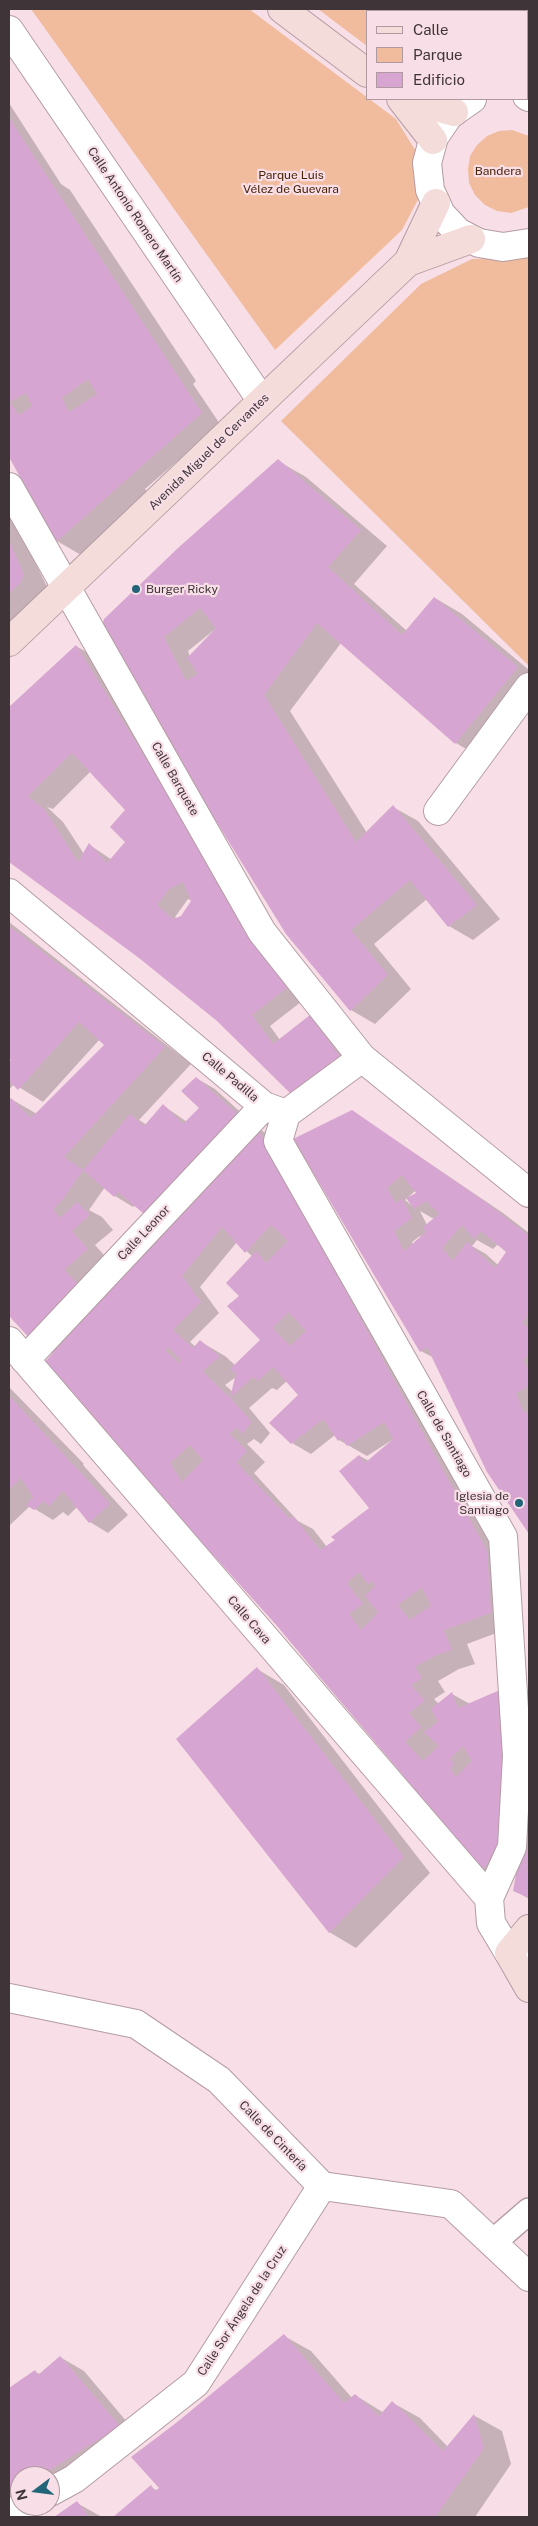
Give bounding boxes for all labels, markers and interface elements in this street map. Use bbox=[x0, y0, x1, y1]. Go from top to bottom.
legend bbox=[366, 10, 528, 100]
text: Calle bbox=[413, 21, 449, 38]
text: Parque bbox=[413, 46, 463, 63]
text: Edificio bbox=[413, 71, 465, 88]
street label: Calle Antonio Romero Martín bbox=[84, 145, 186, 285]
park label: Bandera bbox=[475, 164, 521, 178]
park label: Parque Luis Vélez de Guevara bbox=[243, 168, 339, 196]
street label: Avenida Miguel de Cervantes bbox=[146, 391, 272, 513]
place label: Burger Ricky bbox=[146, 582, 218, 596]
marker: Burger Ricky bbox=[130, 583, 142, 595]
street label: Calle Barquete bbox=[148, 740, 202, 818]
street label: Calle Padilla bbox=[199, 1049, 261, 1105]
street label: Calle Leonor bbox=[115, 1202, 173, 1264]
street label: Calle de Santiago bbox=[413, 1388, 475, 1480]
place label: Iglesia de Santiago bbox=[456, 1489, 509, 1517]
marker: Iglesia de Santiago bbox=[513, 1497, 525, 1509]
street label: Calle Cava bbox=[224, 1593, 274, 1647]
street label: Calle de Cintería bbox=[236, 2098, 310, 2174]
street label: Calle Sor Ángela de la Cruz bbox=[195, 2243, 289, 2379]
north arrow bbox=[10, 2466, 60, 2516]
text: N bbox=[12, 2487, 31, 2502]

